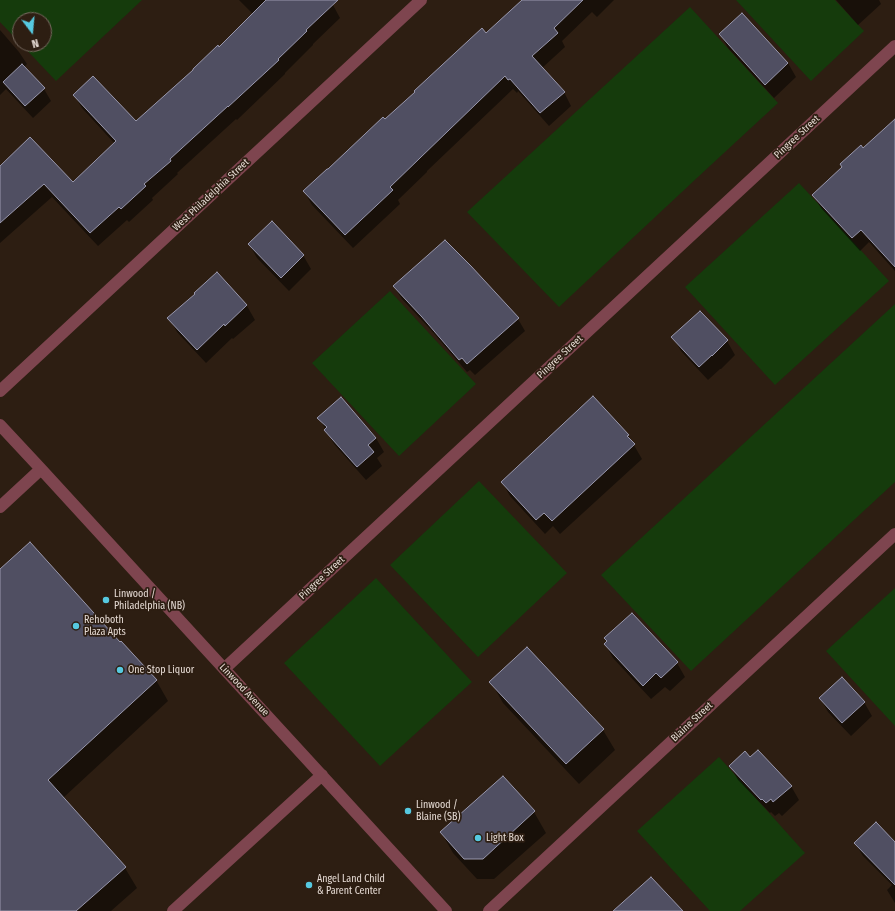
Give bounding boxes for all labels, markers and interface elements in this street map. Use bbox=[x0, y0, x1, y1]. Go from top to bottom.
north arrow bbox=[12, 12, 52, 52]
text: N bbox=[30, 36, 40, 50]
street label: Pingree Street bbox=[772, 113, 822, 161]
street label: West Philadelphia Street bbox=[170, 156, 252, 234]
street label: Pingree Street bbox=[535, 333, 585, 381]
street label: Pingree Street bbox=[297, 554, 347, 602]
place label: Linwood / Philadelphia (NB) bbox=[114, 588, 185, 612]
marker: Linwood / Philadelphia (NB) bbox=[101, 595, 111, 605]
place label: Rehoboth Plaza Apts bbox=[84, 614, 126, 638]
marker: Rehoboth Plaza Apts bbox=[71, 621, 81, 631]
street label: Linwood Avenue bbox=[217, 661, 271, 719]
place label: One Stop Liquor bbox=[128, 664, 194, 676]
marker: One Stop Liquor bbox=[115, 665, 125, 675]
street label: Blaine Street bbox=[669, 700, 715, 744]
place label: Linwood / Blaine (SB) bbox=[416, 799, 460, 822]
marker: Linwood / Blaine (SB) bbox=[403, 806, 413, 816]
place label: Light Box bbox=[486, 832, 524, 844]
marker: Light Box bbox=[473, 833, 483, 843]
place label: Angel Land Child & Parent Center bbox=[317, 873, 385, 896]
marker: Angel Land Child & Parent Center bbox=[304, 880, 314, 890]

